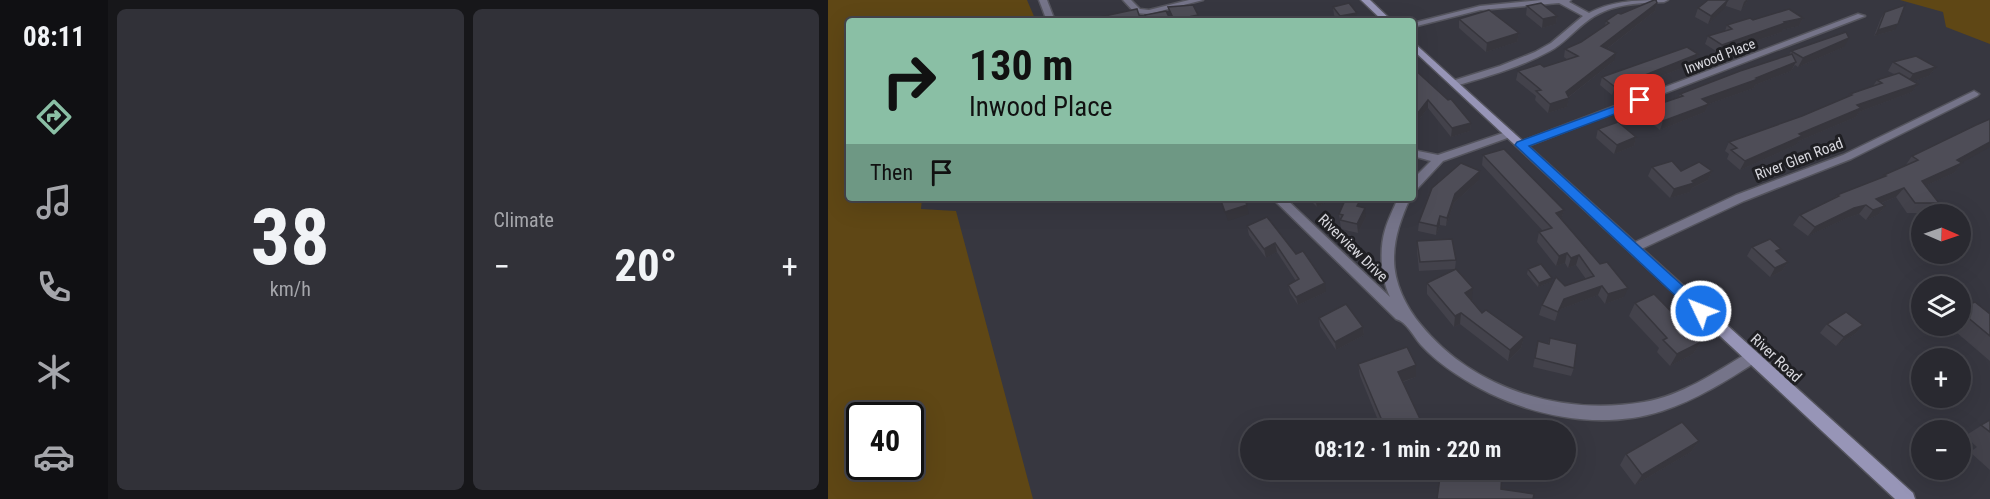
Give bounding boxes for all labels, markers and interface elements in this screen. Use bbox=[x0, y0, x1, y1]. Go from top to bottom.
text: 08:11 bbox=[23, 21, 85, 53]
street label: Inwood Place bbox=[1682, 35, 1758, 77]
text: 130 m bbox=[969, 41, 1074, 90]
icon: right bbox=[870, 42, 948, 120]
pin bbox=[1614, 74, 1665, 125]
icon: arrive bbox=[1623, 83, 1656, 116]
text: Inwood Place bbox=[969, 91, 1112, 123]
icon: directions bbox=[33, 96, 75, 138]
street label: River Glen Road bbox=[1752, 134, 1846, 184]
icon: arrive bbox=[925, 156, 958, 189]
text: Then bbox=[870, 160, 913, 185]
icon: music bbox=[33, 181, 75, 223]
text: 38 bbox=[251, 192, 330, 283]
north arrow bbox=[1911, 204, 1971, 264]
map controls bbox=[1911, 204, 1971, 480]
text: Climate bbox=[494, 208, 554, 232]
street label: Riverview Drive bbox=[1315, 210, 1391, 286]
text: 20° bbox=[614, 239, 677, 292]
text: − bbox=[494, 247, 510, 286]
text: + bbox=[782, 247, 798, 286]
icon: phone bbox=[33, 266, 75, 308]
button: layers bbox=[1911, 276, 1971, 336]
text: km/h bbox=[270, 277, 311, 301]
position arrow bbox=[1669, 279, 1733, 343]
street label: River Road bbox=[1747, 330, 1805, 386]
button: + bbox=[1911, 348, 1971, 408]
icon: climate bbox=[33, 351, 75, 393]
speed limit sign: 40 bbox=[846, 402, 924, 480]
button: − bbox=[1911, 420, 1971, 480]
icon: car bbox=[33, 436, 75, 478]
text: 08:12 · 1 min · 220 m bbox=[1315, 437, 1501, 462]

